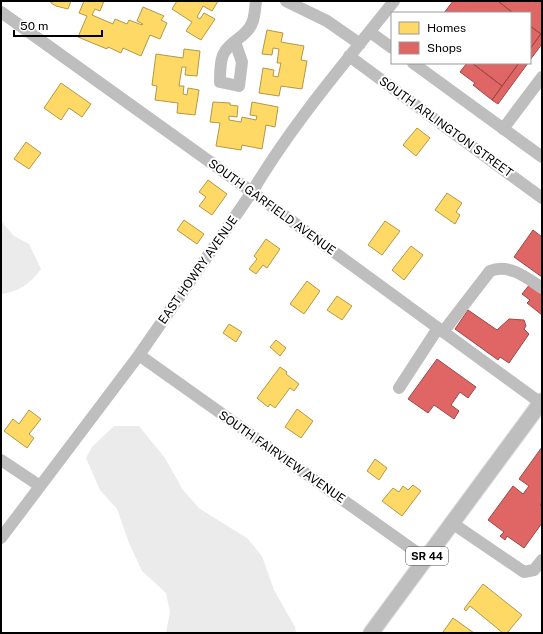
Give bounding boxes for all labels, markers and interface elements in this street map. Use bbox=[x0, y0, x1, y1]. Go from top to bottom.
scale bar bbox=[14, 12, 102, 38]
legend bbox=[391, 12, 531, 64]
text: 50 m bbox=[20, 19, 48, 33]
text: Homes bbox=[427, 21, 466, 35]
text: Shops bbox=[427, 41, 462, 55]
street label: SOUTH ARLINGTON STREET bbox=[376, 74, 516, 180]
street label: SOUTH GARFIELD AVENUE bbox=[206, 156, 338, 258]
street label: EAST HOWRY AVENUE bbox=[155, 213, 241, 327]
street label: SOUTH FAIRVIEW AVENUE bbox=[216, 408, 348, 506]
road number: SR 44 bbox=[406, 547, 448, 565]

